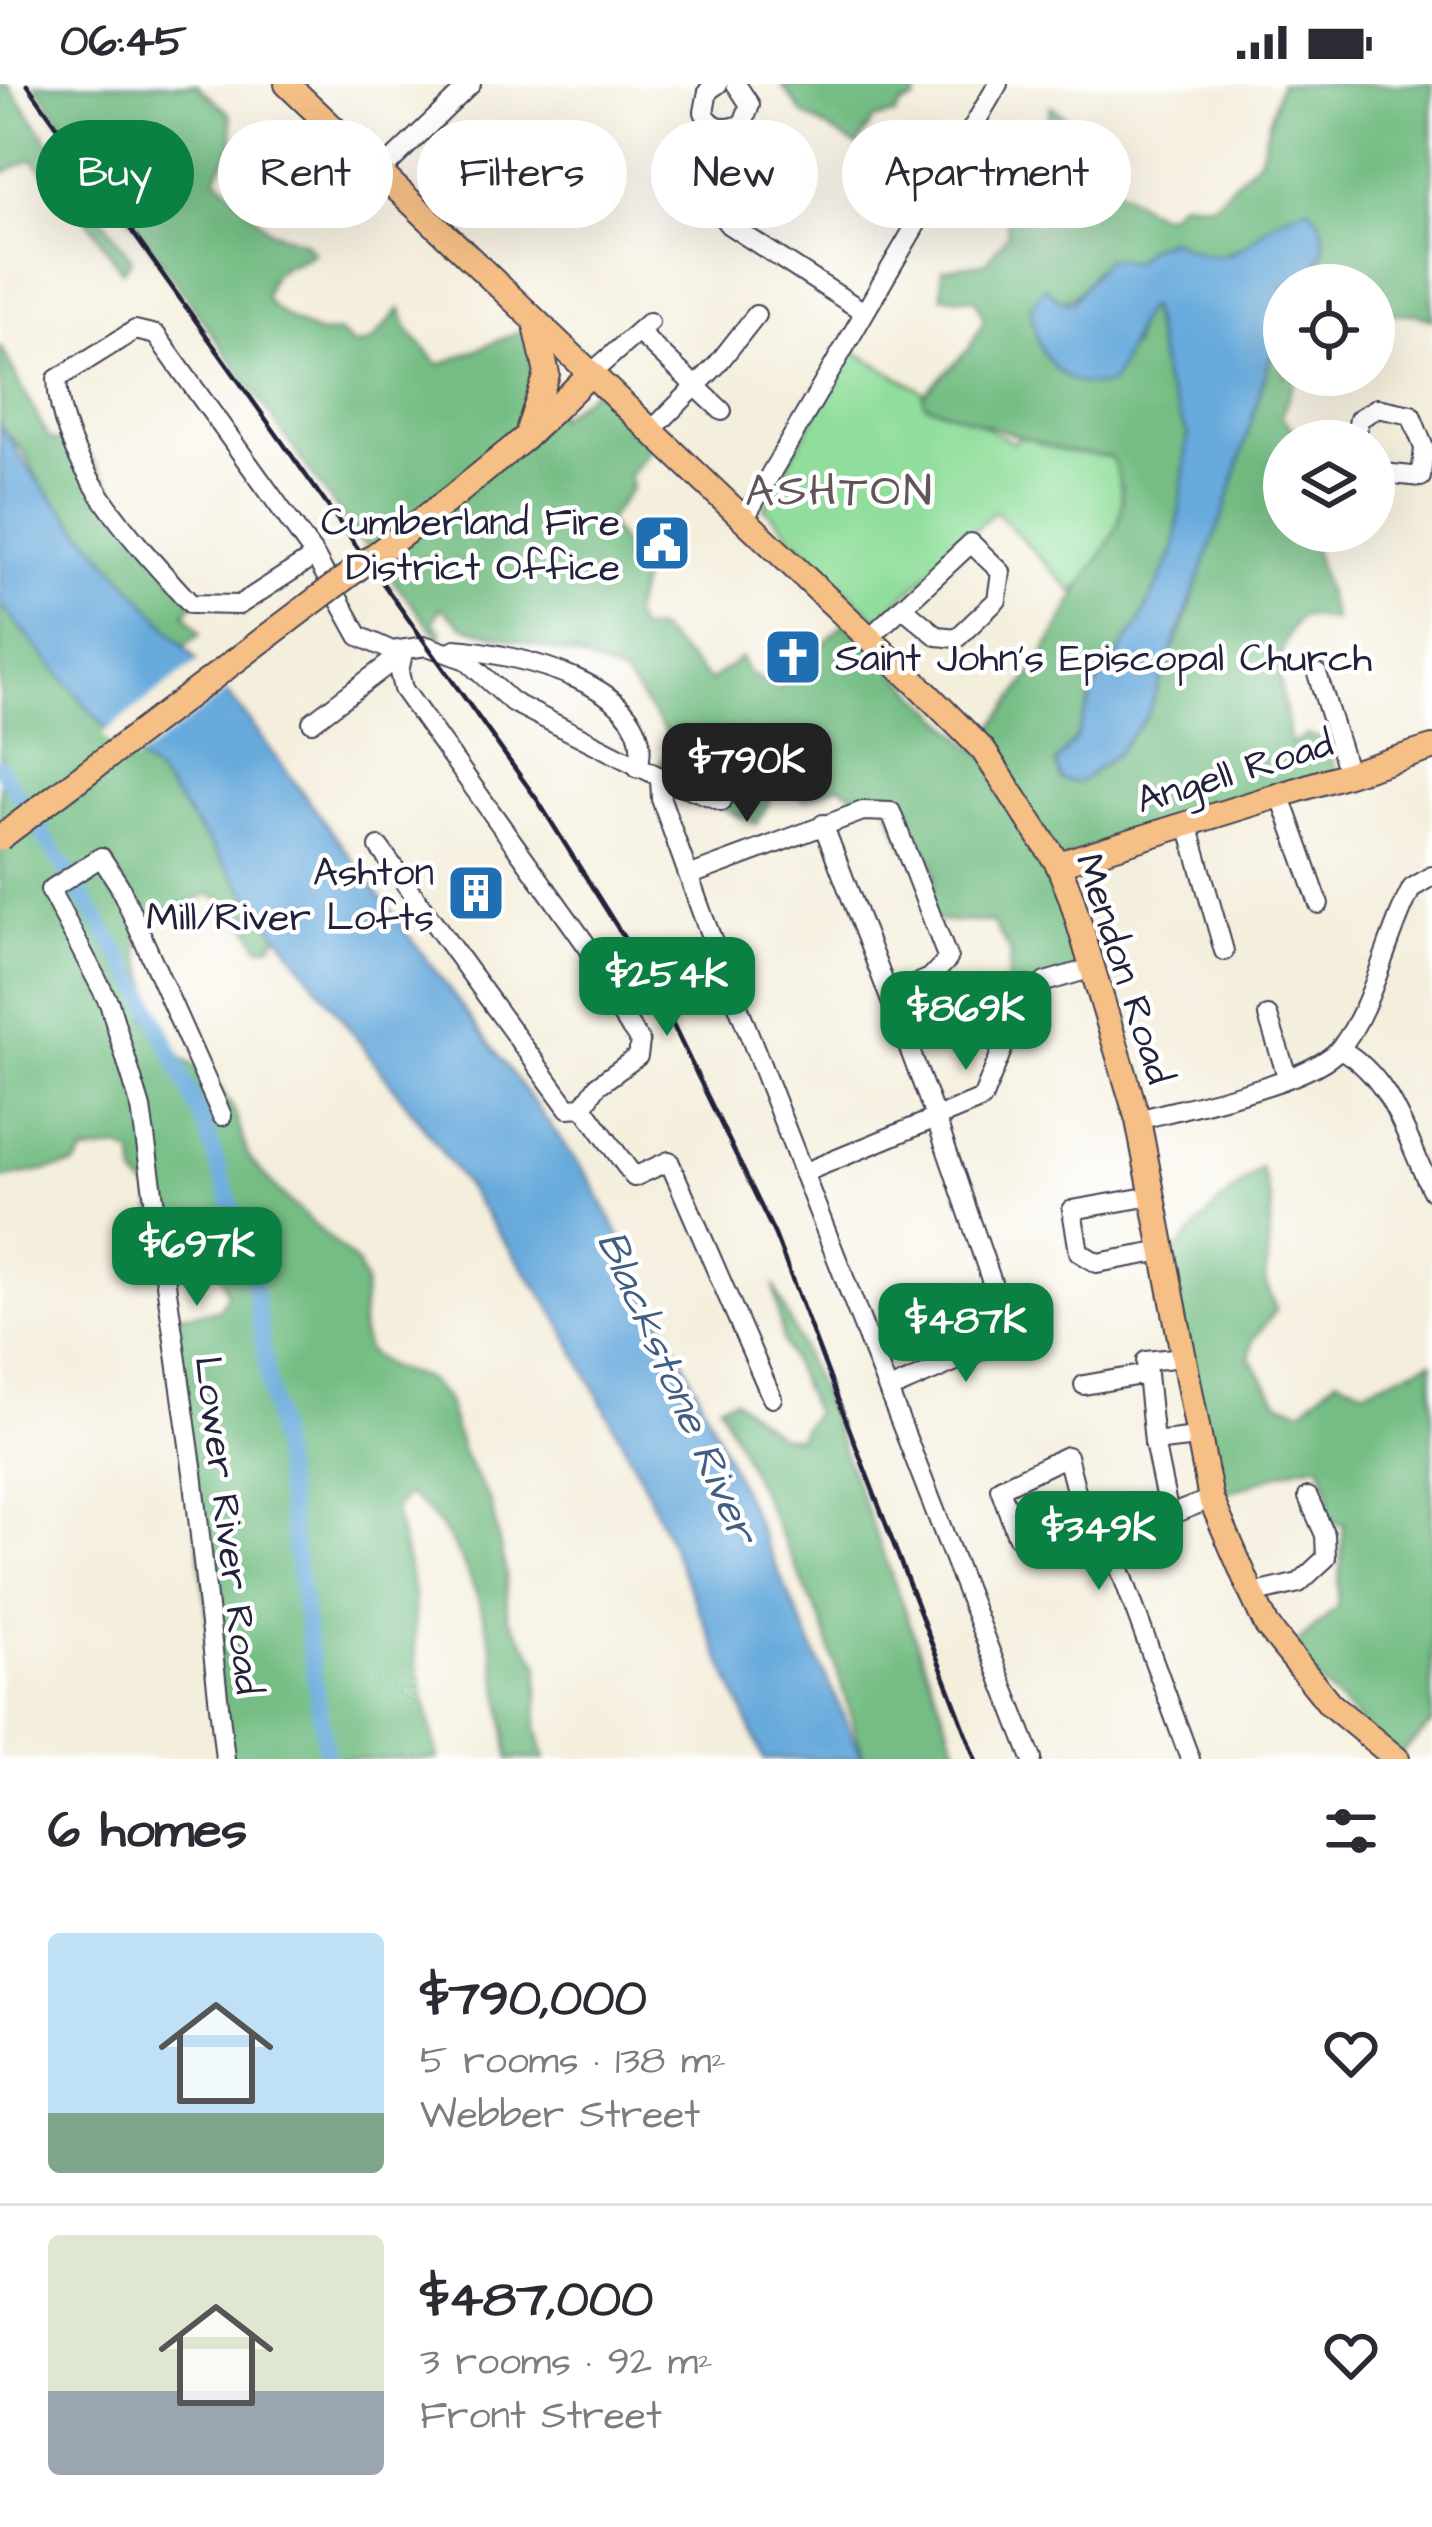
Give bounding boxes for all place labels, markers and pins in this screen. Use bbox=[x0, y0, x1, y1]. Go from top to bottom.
place label: Cumberland Fire District Office bbox=[321, 497, 620, 596]
public building icon: Cumberland Fire District Office bbox=[631, 512, 693, 574]
church icon: Saint John's Episcopal Church bbox=[762, 626, 824, 688]
place label: Saint John's Episcopal Church bbox=[835, 633, 1372, 687]
pin: $790K bbox=[663, 723, 831, 825]
place label: Ashton Mill/River Lofts bbox=[146, 847, 434, 946]
building icon: Ashton Mill/River Lofts bbox=[445, 862, 507, 924]
pin: $254K bbox=[583, 937, 751, 1039]
pin: $869K bbox=[882, 971, 1050, 1073]
pin: $697K bbox=[113, 1207, 281, 1309]
pin: $487K bbox=[882, 1283, 1050, 1385]
pin: $349K bbox=[1015, 1491, 1183, 1593]

